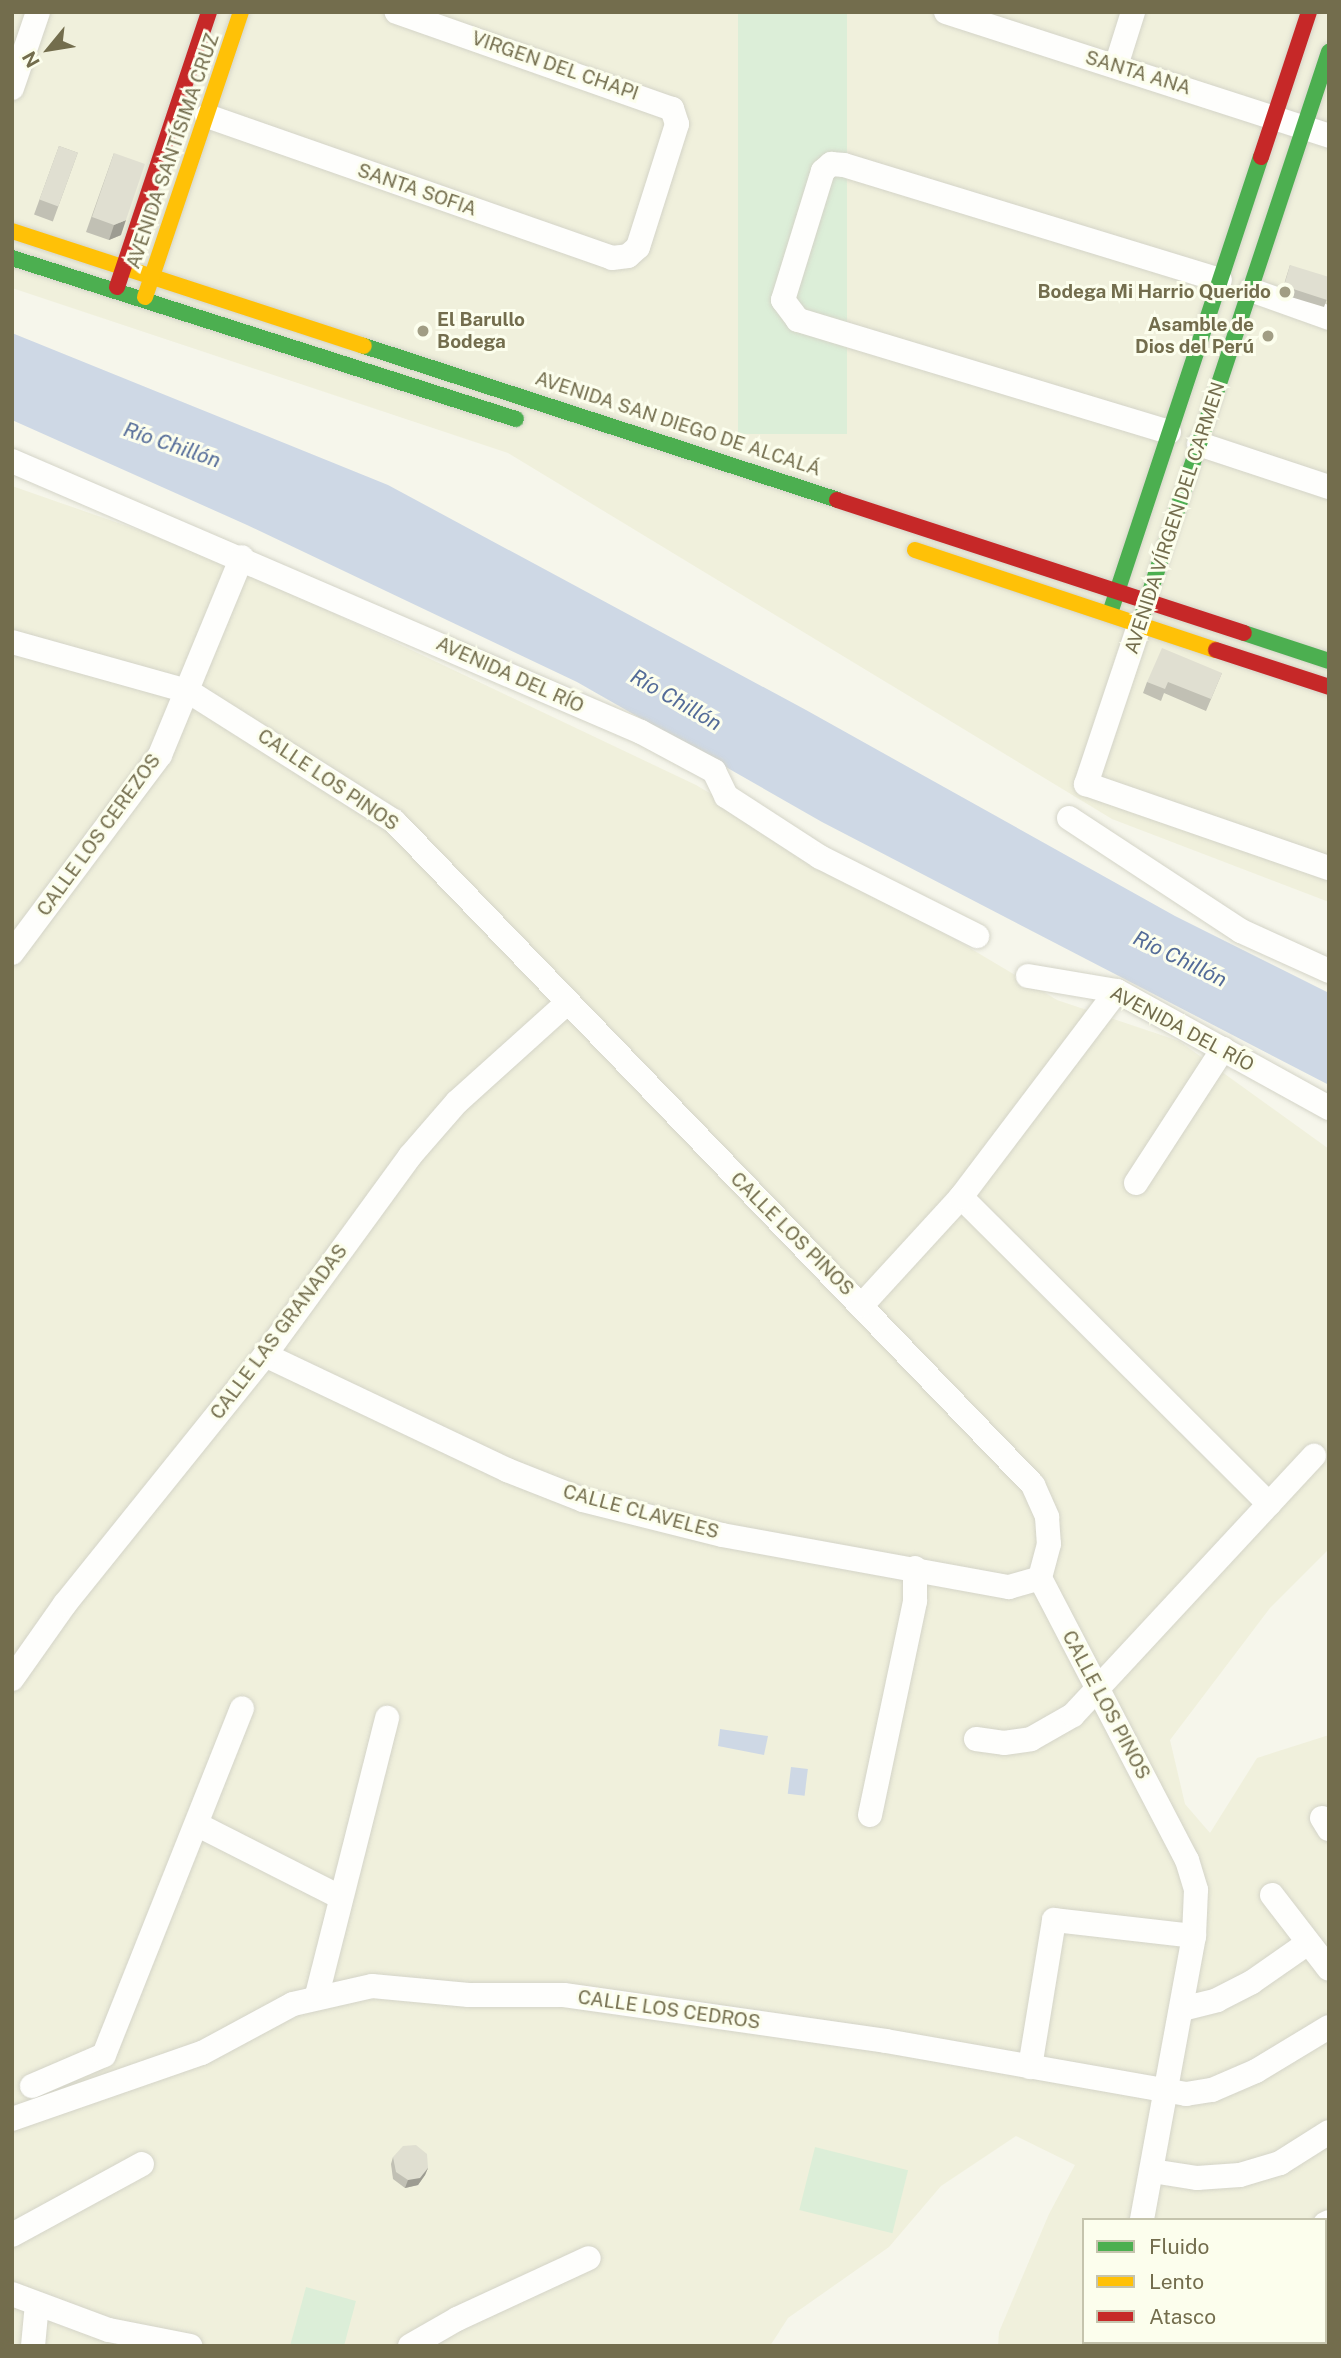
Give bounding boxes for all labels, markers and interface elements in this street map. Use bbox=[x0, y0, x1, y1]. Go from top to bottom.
north arrow bbox=[14, 14, 84, 84]
street label: VIRGEN DEL CHAPI bbox=[469, 27, 641, 105]
street label: AVENIDA SANTÍSIMA CRUZ bbox=[122, 30, 224, 272]
street label: SANTA ANA bbox=[1082, 46, 1194, 100]
text: N bbox=[18, 48, 44, 71]
street label: SANTA SOFIA bbox=[354, 159, 480, 221]
place label: Bodega Mi Harrio Querido bbox=[1037, 281, 1271, 303]
marker: Bodega Mi Harrio Querido bbox=[1277, 284, 1293, 300]
place label: El Barullo Bodega bbox=[437, 309, 525, 353]
place label: Asamble de Dios del Perú bbox=[1135, 314, 1254, 358]
marker: El Barullo Bodega bbox=[415, 323, 431, 339]
marker: Asamble de Dios del Perú bbox=[1260, 328, 1276, 344]
street label: AVENIDA SAN DIEGO DE ALCALÁ bbox=[532, 367, 824, 481]
street label: AVENIDA VÍRGEN DEL CARMEN bbox=[1120, 379, 1230, 657]
water label: Río Chillón bbox=[120, 417, 224, 473]
street label: AVENIDA DEL RÍO bbox=[433, 632, 587, 718]
water label: Río Chillón bbox=[626, 664, 726, 736]
street label: CALLE LOS PINOS bbox=[253, 724, 403, 836]
street label: CALLE LOS CEREZOS bbox=[33, 749, 165, 921]
water label: Río Chillón bbox=[1129, 926, 1231, 992]
street label: AVENIDA DEL RÍO bbox=[1106, 982, 1258, 1076]
street label: CALLE LOS PINOS bbox=[726, 1168, 858, 1300]
street label: CALLE LAS GRANADAS bbox=[206, 1240, 352, 1424]
street label: CALLE CLAVELES bbox=[560, 1480, 722, 1544]
street label: CALLE LOS PINOS bbox=[1057, 1627, 1155, 1783]
street label: CALLE LOS CEDROS bbox=[576, 1986, 762, 2034]
legend bbox=[1082, 2218, 1327, 2344]
text: Fluido bbox=[1149, 2234, 1209, 2259]
text: Lento bbox=[1149, 2269, 1204, 2294]
text: Atasco bbox=[1149, 2304, 1216, 2329]

